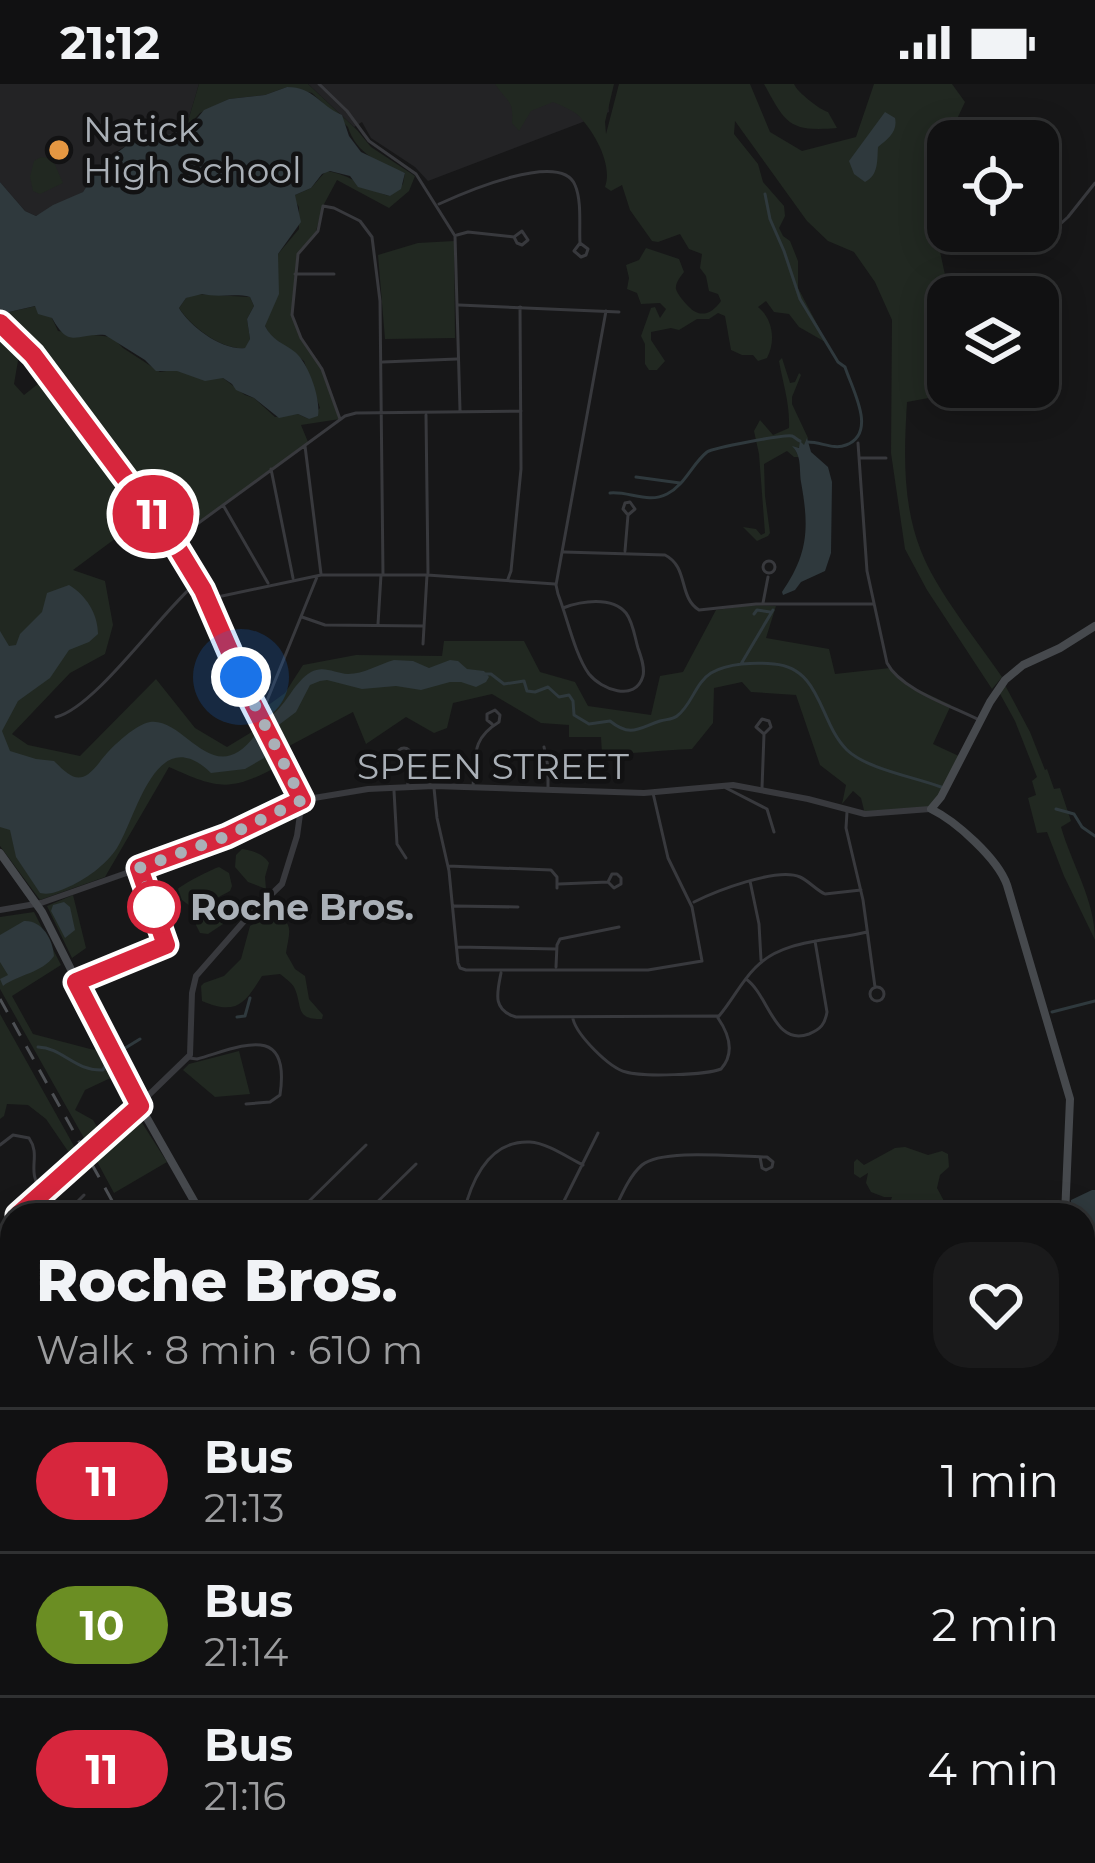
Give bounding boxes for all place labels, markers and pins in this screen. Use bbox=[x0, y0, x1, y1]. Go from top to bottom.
place label: Natick High School bbox=[83, 107, 302, 192]
marker: Natick High School bbox=[46, 137, 72, 163]
marker: Roche Bros. bbox=[129, 882, 179, 932]
place label: Roche Bros. bbox=[190, 885, 414, 929]

